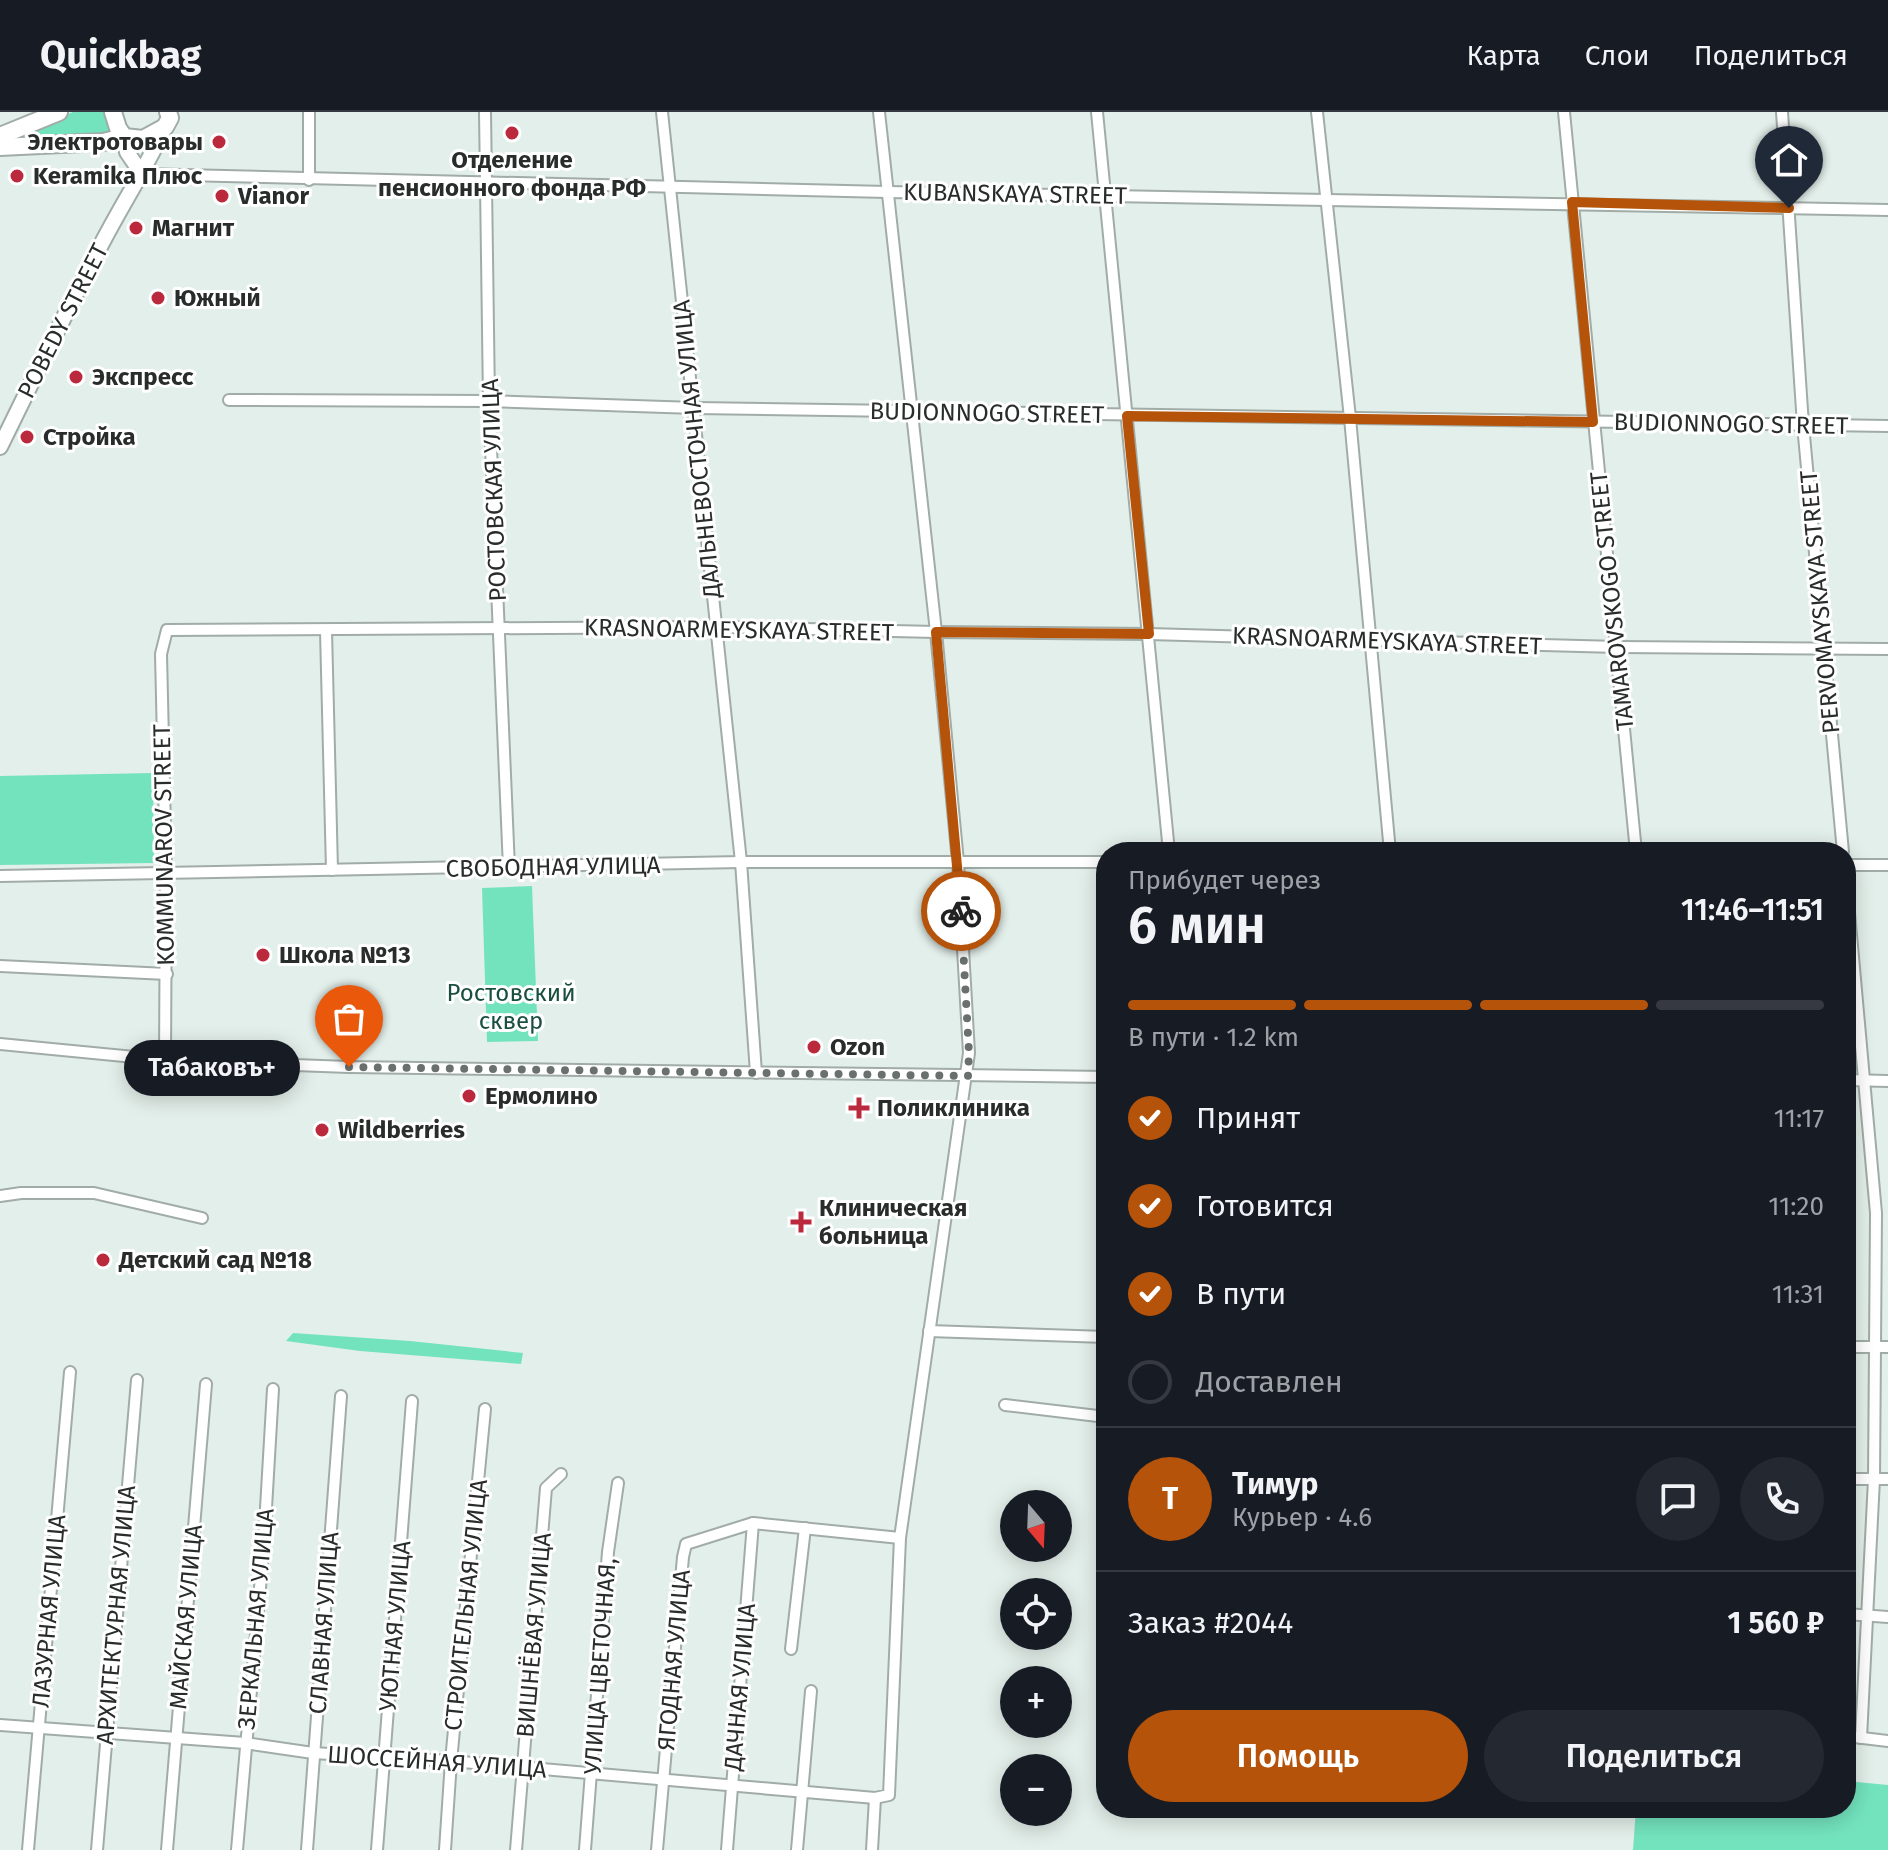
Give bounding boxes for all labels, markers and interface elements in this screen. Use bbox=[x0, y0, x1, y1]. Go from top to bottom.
text: Quickbag bbox=[40, 32, 202, 78]
text: Карта bbox=[1466, 39, 1541, 72]
text: Слои bbox=[1585, 39, 1650, 72]
text: Поделиться bbox=[1694, 39, 1848, 72]
marker: Отделение пенсионного фонда РФ bbox=[503, 124, 521, 142]
pin bbox=[1755, 126, 1823, 208]
place label: Электротовары bbox=[28, 128, 203, 156]
marker: Электротовары bbox=[210, 133, 228, 151]
icon: home bbox=[1767, 138, 1811, 182]
place label: Отделение пенсионного фонда РФ bbox=[378, 146, 646, 202]
place label: Keramika Плюс bbox=[33, 162, 203, 190]
marker: Keramika Плюс bbox=[8, 167, 26, 185]
street label: KUBANSKAYA STREET bbox=[903, 178, 1128, 210]
place label: Vianor bbox=[237, 182, 309, 210]
marker: Vianor bbox=[213, 187, 231, 205]
place label: Магнит bbox=[152, 214, 235, 242]
marker: Магнит bbox=[127, 219, 145, 237]
street label: POBEDY STREET bbox=[12, 238, 114, 403]
place label: Южный bbox=[174, 284, 261, 312]
marker: Южный bbox=[149, 289, 167, 307]
street label: ДАЛЬНЕВОСТОЧНАЯ УЛИЦА bbox=[667, 298, 727, 601]
place label: Экспресс bbox=[92, 363, 194, 391]
marker: Экспресс bbox=[67, 368, 85, 386]
street label: РОСТОВСКАЯ УЛИЦА bbox=[476, 378, 512, 602]
street label: BUDIONNOGO STREET bbox=[869, 397, 1105, 429]
street label: BUDIONNOGO STREET bbox=[1613, 408, 1849, 440]
place label: Стройка bbox=[43, 423, 136, 451]
marker: Стройка bbox=[18, 428, 36, 446]
street label: TAMAROVSKOGO STREET bbox=[1584, 469, 1640, 732]
street label: PERVOMAYSKAYA STREET bbox=[1794, 469, 1845, 735]
street label: KRASNOARMEYSKAYA STREET bbox=[584, 613, 895, 647]
street label: KRASNOARMEYSKAYA STREET bbox=[1232, 622, 1543, 660]
street label: KOMMUNAROV STREET bbox=[148, 723, 180, 966]
street label: СВОБОДНАЯ УЛИЦА bbox=[445, 851, 661, 883]
text: Прибудет через bbox=[1128, 865, 1321, 896]
courier bbox=[921, 871, 1001, 951]
icon: bike bbox=[939, 889, 983, 933]
text: 11:46–11:51 bbox=[1681, 892, 1824, 928]
text: 6 мин bbox=[1128, 894, 1266, 957]
place label: Школа №13 bbox=[279, 941, 411, 969]
marker: Школа №13 bbox=[254, 946, 272, 964]
park label: Ростовский сквер bbox=[446, 979, 576, 1035]
pin bbox=[315, 985, 383, 1067]
icon: bag bbox=[327, 997, 371, 1041]
text: В пути · 1.2 km bbox=[1128, 1022, 1299, 1053]
place label: Ozon bbox=[830, 1033, 885, 1061]
marker: Ozon bbox=[805, 1038, 823, 1056]
callout: Табаковъ+ bbox=[125, 1039, 301, 1095]
text: Табаковъ+ bbox=[148, 1052, 276, 1083]
place label: Ермолино bbox=[485, 1082, 598, 1110]
marker: Ермолино bbox=[460, 1087, 478, 1105]
place label: Поликлиника bbox=[877, 1094, 1030, 1122]
icon: check bbox=[1128, 1096, 1172, 1140]
marker: Поликлиника bbox=[848, 1097, 870, 1119]
text: Принят bbox=[1196, 1100, 1300, 1136]
text: 11:17 bbox=[1774, 1103, 1824, 1134]
place label: Wildberries bbox=[338, 1116, 465, 1144]
marker: Wildberries bbox=[313, 1121, 331, 1139]
icon: check bbox=[1128, 1184, 1172, 1228]
text: Готовится bbox=[1196, 1188, 1334, 1224]
text: 11:20 bbox=[1768, 1191, 1824, 1222]
place label: Клиническая больница bbox=[819, 1194, 967, 1250]
marker: Клиническая больница bbox=[790, 1211, 812, 1233]
place label: Детский сад №18 bbox=[118, 1246, 312, 1274]
marker: Детский сад №18 bbox=[94, 1251, 112, 1269]
icon: check bbox=[1128, 1272, 1172, 1316]
text: В пути bbox=[1196, 1276, 1286, 1312]
text: 11:31 bbox=[1772, 1279, 1824, 1310]
text: Доставлен bbox=[1196, 1364, 1343, 1400]
button: chat bbox=[1636, 1457, 1720, 1541]
button: phone bbox=[1740, 1457, 1824, 1541]
text: Тимур bbox=[1232, 1466, 1318, 1502]
street label: СТРОИТЕЛЬНАЯ УЛИЦА bbox=[439, 1478, 493, 1732]
text: Т bbox=[1162, 1481, 1178, 1517]
street label: АРХИТЕКТУРНАЯ УЛИЦА bbox=[91, 1484, 141, 1746]
north arrow bbox=[1000, 1490, 1072, 1562]
map controls bbox=[1000, 1490, 1072, 1826]
text: Курьер · 4.6 bbox=[1232, 1502, 1372, 1533]
street label: ЗЕРКАЛЬНАЯ УЛИЦА bbox=[232, 1507, 280, 1731]
street label: ЛАЗУРНАЯ УЛИЦА bbox=[27, 1513, 71, 1709]
street label: МАЙСКАЯ УЛИЦА bbox=[164, 1523, 208, 1711]
street label: СЛАВНАЯ УЛИЦА bbox=[304, 1531, 344, 1715]
street label: ВИШНЁВАЯ УЛИЦА bbox=[511, 1531, 557, 1739]
street label: УЮТНАЯ УЛИЦА bbox=[374, 1539, 416, 1713]
street label: УЛИЦА ЦВЕТОЧНАЯ, bbox=[578, 1557, 622, 1775]
street label: ЯГОДНАЯ УЛИЦА bbox=[652, 1568, 696, 1752]
button: locate bbox=[1000, 1578, 1072, 1650]
street label: ДАЧНАЯ УЛИЦА bbox=[719, 1602, 761, 1773]
text: Заказ #2044 bbox=[1128, 1605, 1293, 1641]
text: 1 560 ₽ bbox=[1727, 1605, 1824, 1641]
button: + bbox=[1000, 1666, 1072, 1738]
button: Помощь bbox=[1128, 1710, 1468, 1802]
button: Поделиться bbox=[1484, 1710, 1824, 1802]
street label: ШОССЕЙНАЯ УЛИЦА bbox=[326, 1740, 548, 1784]
button: − bbox=[1000, 1754, 1072, 1826]

